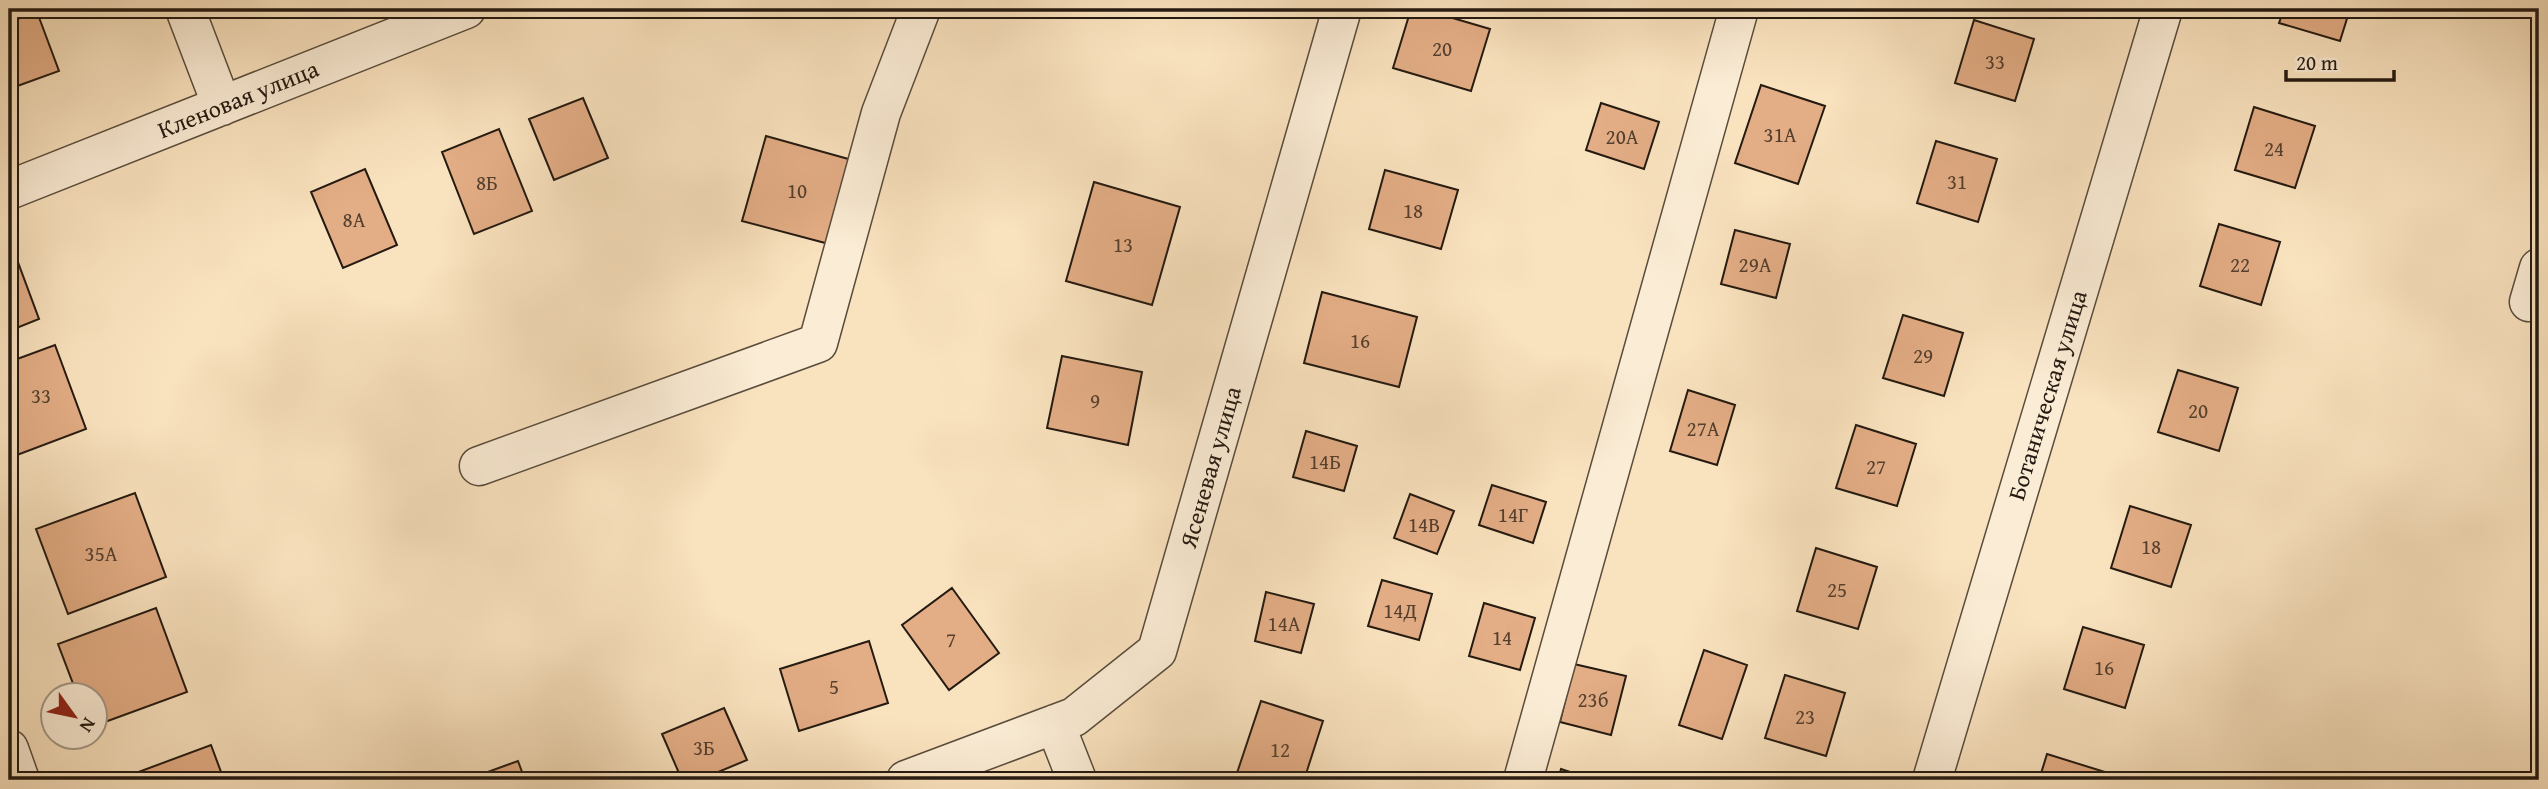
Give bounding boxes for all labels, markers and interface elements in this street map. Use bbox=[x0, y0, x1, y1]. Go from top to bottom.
house number: 20 bbox=[1432, 33, 1452, 64]
scale bar bbox=[2286, 38, 2394, 82]
house number: 33 bbox=[1985, 46, 2005, 77]
text: 20 m bbox=[2296, 47, 2338, 78]
street label: Кленовая улица bbox=[152, 51, 324, 147]
house number: 31А bbox=[1764, 119, 1797, 150]
house number: 20А bbox=[1606, 121, 1639, 152]
house number: 24 bbox=[2264, 133, 2284, 164]
house number: 31 bbox=[1947, 166, 1967, 197]
house number: 8Б bbox=[476, 167, 498, 198]
house number: 10 bbox=[787, 175, 807, 206]
house number: 18 bbox=[1403, 195, 1423, 226]
house number: 8А bbox=[343, 204, 366, 235]
house number: 13 bbox=[1113, 229, 1133, 260]
house number: 29А bbox=[1739, 249, 1772, 280]
house number: 22 bbox=[2230, 249, 2250, 280]
street label: Ботаническая улица bbox=[1998, 285, 2096, 504]
house number: 16 bbox=[1350, 325, 1370, 356]
house number: 29 bbox=[1913, 340, 1933, 371]
house number: 33 bbox=[31, 380, 51, 411]
street label: Ясеневая улица bbox=[1170, 382, 1250, 553]
house number: 9 bbox=[1090, 385, 1100, 416]
house number: 20 bbox=[2188, 395, 2208, 426]
house number: 27А bbox=[1687, 413, 1720, 444]
house number: 14Б bbox=[1309, 446, 1341, 477]
house number: 27 bbox=[1866, 451, 1886, 482]
house number: 14Г bbox=[1498, 499, 1528, 530]
house number: 14В bbox=[1408, 509, 1440, 540]
house number: 18 bbox=[2141, 531, 2161, 562]
house number: 35А bbox=[85, 538, 118, 569]
house number: 25 bbox=[1827, 574, 1847, 605]
house number: 14Д bbox=[1383, 595, 1417, 626]
house number: 14А bbox=[1268, 608, 1301, 639]
house number: 14 bbox=[1492, 622, 1512, 653]
house number: 7 bbox=[946, 624, 956, 655]
house number: 16 bbox=[2094, 652, 2114, 683]
house number: 5 bbox=[829, 671, 839, 702]
north arrow bbox=[38, 680, 108, 750]
house number: 23б bbox=[1578, 684, 1608, 715]
house number: 23 bbox=[1795, 701, 1815, 732]
text: N bbox=[73, 712, 103, 738]
house number: 3Б bbox=[693, 732, 715, 763]
house number: 12 bbox=[1270, 734, 1290, 765]

